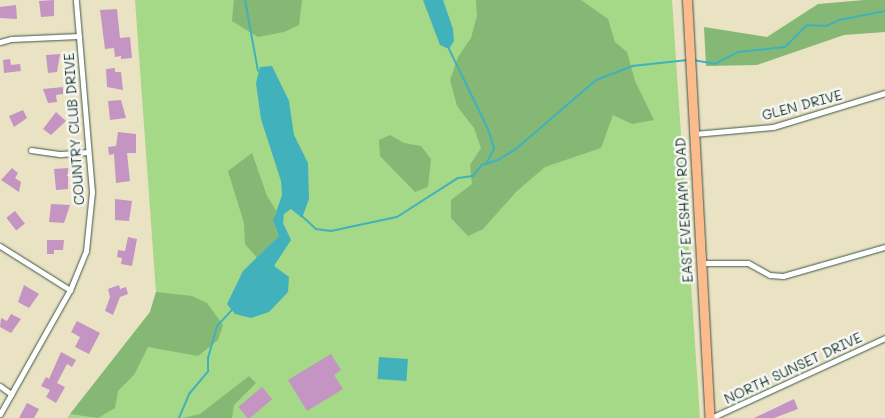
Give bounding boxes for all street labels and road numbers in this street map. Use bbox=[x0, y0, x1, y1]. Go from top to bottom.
street label: COUNTRY CLUB DRIVE bbox=[60, 52, 88, 206]
street label: GLEN DRIVE bbox=[760, 86, 844, 124]
street label: EAST EVESHAM ROAD bbox=[672, 137, 696, 283]
street label: NORTH SUNSET DRIVE bbox=[721, 329, 865, 407]

